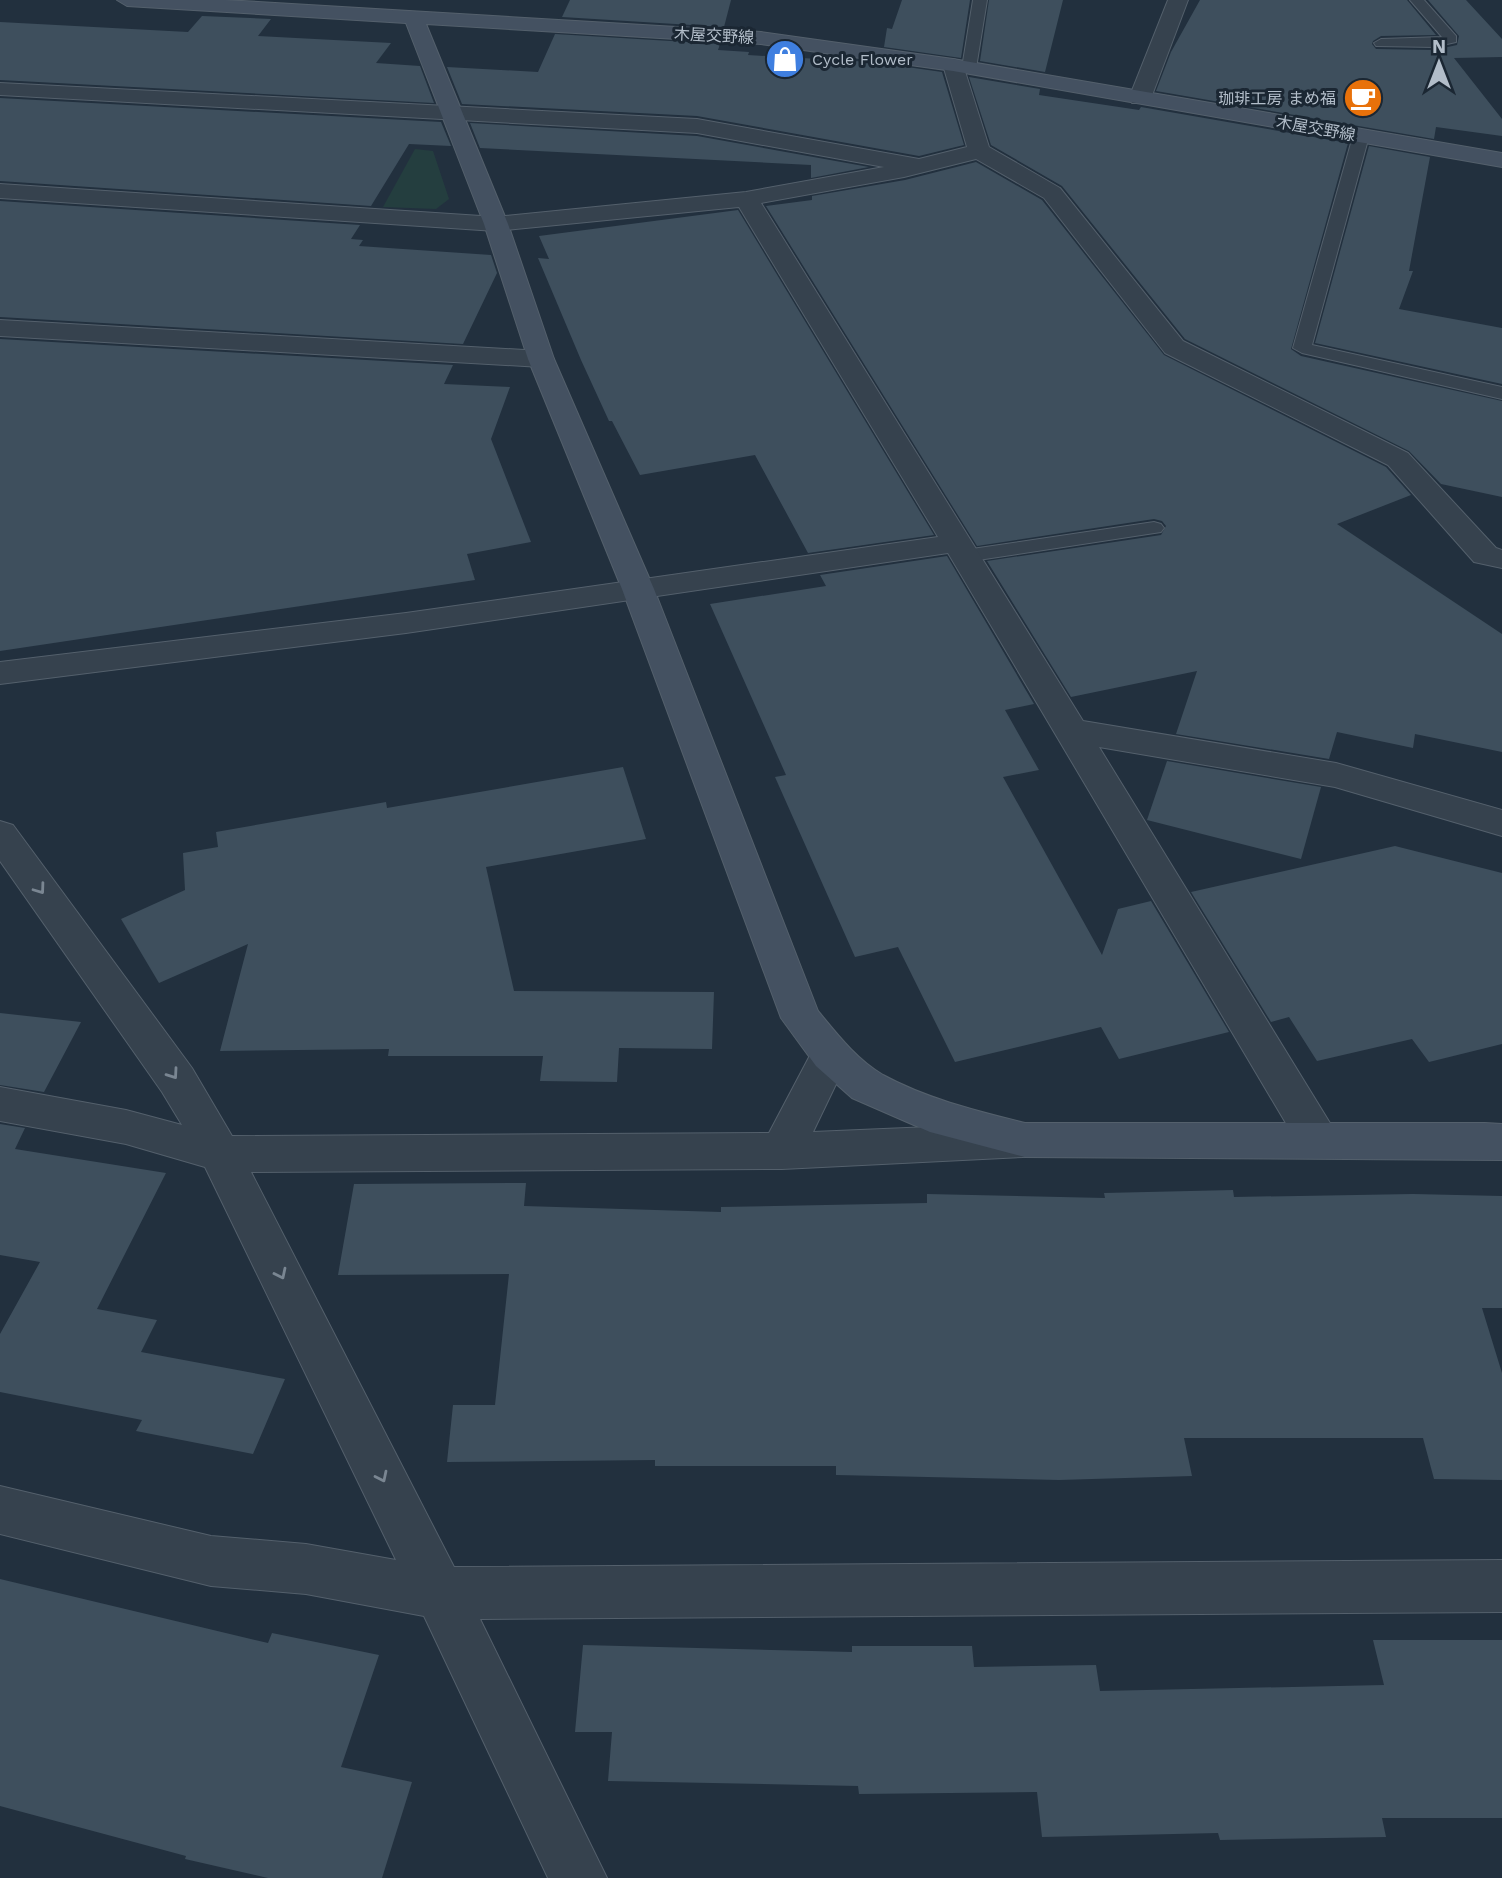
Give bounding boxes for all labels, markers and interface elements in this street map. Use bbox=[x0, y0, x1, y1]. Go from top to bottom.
street label: 木屋交野線 bbox=[674, 24, 754, 47]
north arrow bbox=[1404, 28, 1474, 98]
text: N bbox=[1432, 35, 1446, 58]
shop icon: Cycle Flower bbox=[764, 38, 806, 80]
place label: Cycle Flower bbox=[812, 50, 913, 69]
cafe icon: 珈琲工房 まめ福 bbox=[1342, 77, 1384, 119]
place label: 珈琲工房 まめ福 bbox=[1219, 89, 1336, 108]
street label: 木屋交野線 bbox=[1275, 112, 1357, 145]
one-way arrow bbox=[32, 881, 44, 894]
one-way arrow bbox=[165, 1066, 177, 1079]
one-way arrow bbox=[273, 1267, 287, 1279]
one-way arrow bbox=[374, 1470, 388, 1482]

